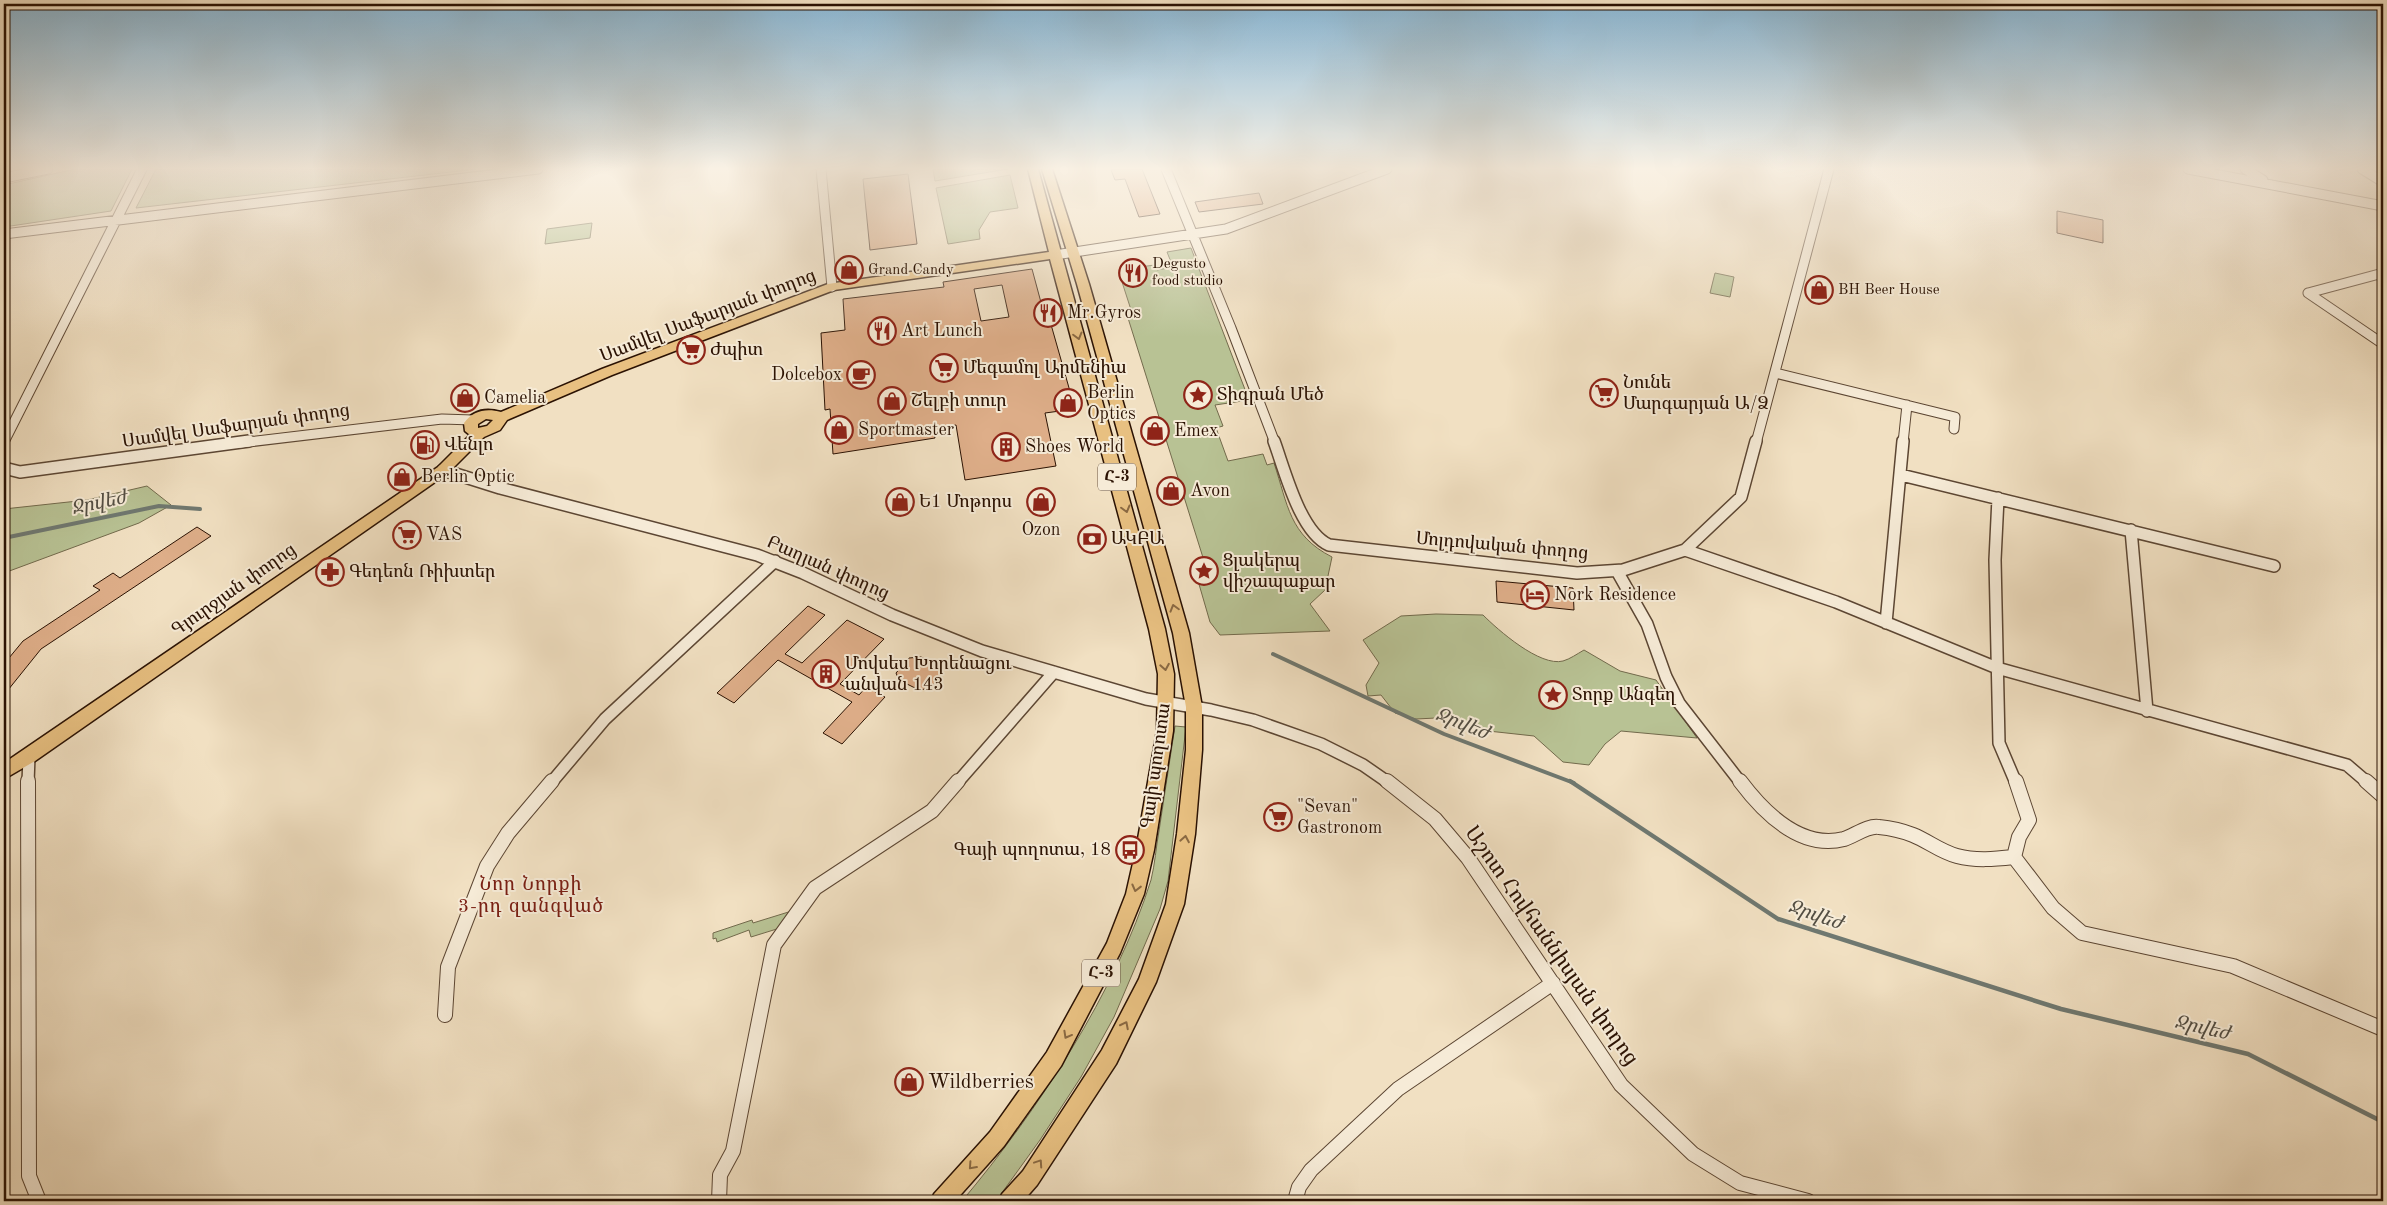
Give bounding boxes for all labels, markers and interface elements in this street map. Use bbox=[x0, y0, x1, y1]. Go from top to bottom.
shop icon: Grand Candy bbox=[834, 255, 864, 285]
place label: Degusto food studio bbox=[1152, 257, 1223, 289]
restaurant icon: Degusto food studio bbox=[1118, 258, 1148, 288]
place label: Grand Candy bbox=[868, 263, 954, 278]
street label: Սամվել Սաֆարյան փողոց bbox=[598, 266, 819, 366]
shop icon: BH Beer House bbox=[1804, 275, 1834, 305]
place label: BH Beer House bbox=[1838, 283, 1940, 298]
restaurant icon: Mr.Gyros bbox=[1033, 298, 1063, 328]
place label: Mr.Gyros bbox=[1067, 304, 1141, 322]
restaurant icon: Art Lunch bbox=[867, 316, 897, 346]
place label: Art Lunch bbox=[901, 322, 983, 340]
one-way arrow bbox=[1073, 331, 1083, 339]
supermarket icon: Ժպիտ bbox=[676, 335, 706, 365]
place label: Ժպիտ bbox=[710, 341, 763, 360]
supermarket icon: Մեգամոլ Արմենիա bbox=[929, 353, 959, 383]
place label: Մեգամոլ Արմենիա bbox=[963, 359, 1127, 378]
cafe icon: Dolcebox bbox=[846, 360, 876, 390]
place label: Dolcebox bbox=[771, 366, 842, 384]
place label: Նունե Մարգարյան Ա/Ձ bbox=[1623, 374, 1769, 414]
supermarket icon: Նունե Մարգարյան Ա/Ձ bbox=[1589, 378, 1619, 408]
place icon: Տիգրան Մեծ bbox=[1183, 380, 1213, 410]
shop icon: Camelia bbox=[450, 383, 480, 413]
place label: Berlin Optics bbox=[1087, 384, 1136, 423]
shop icon: Շելբի տուր bbox=[877, 386, 907, 416]
place label: Տիգրան Մեծ bbox=[1217, 386, 1324, 405]
shop icon: Berlin Optics bbox=[1053, 388, 1083, 418]
place label: Camelia bbox=[484, 389, 546, 407]
place label: Շելբի տուր bbox=[911, 392, 1006, 411]
street label: Սամվել Սաֆարյան փողոց bbox=[121, 401, 351, 452]
shop icon: Sportmaster bbox=[824, 415, 854, 445]
shop icon: Emex bbox=[1140, 416, 1170, 446]
place label: Sportmaster bbox=[858, 421, 955, 439]
place label: Emex bbox=[1174, 422, 1218, 440]
fuel station icon: Վենլո bbox=[410, 430, 440, 460]
building icon: Shoes World bbox=[991, 432, 1021, 462]
place label: Վենլո bbox=[444, 436, 493, 455]
place label: Shoes World bbox=[1025, 438, 1124, 456]
shop icon: Berlin Optic bbox=[387, 462, 417, 492]
road number: Հ-3 bbox=[1098, 464, 1136, 491]
place label: Berlin Optic bbox=[421, 468, 515, 486]
shop icon: Avon bbox=[1156, 476, 1186, 506]
place label: Avon bbox=[1190, 482, 1230, 500]
water label: Ջրվեժ bbox=[69, 487, 131, 520]
shop icon: Ե1 Մոթորս bbox=[885, 487, 915, 517]
shop icon: Ozon bbox=[1026, 487, 1056, 517]
place label: Ե1 Մոթորս bbox=[919, 493, 1012, 512]
one-way arrow bbox=[1120, 505, 1131, 514]
supermarket icon: VAS bbox=[392, 520, 422, 550]
place label: Ozon bbox=[1021, 521, 1061, 539]
bank icon: ԱԿԲԱ bbox=[1077, 524, 1107, 554]
place label: VAS bbox=[426, 526, 462, 544]
street label: Մոլդովական փողոց bbox=[1415, 529, 1589, 564]
place label: ԱԿԲԱ bbox=[1111, 530, 1164, 548]
street label: Բաղյան փողոց bbox=[764, 533, 892, 604]
street label: Գյուրջյան փողոց bbox=[169, 541, 300, 640]
place label: Ցլակերպ վիշապաքար bbox=[1223, 552, 1335, 592]
place icon: Ցլակերպ վիշապաքար bbox=[1189, 556, 1219, 586]
pharmacy icon: Գեդեոն Ռիխտեր bbox=[315, 557, 345, 587]
place label: Գեդեոն Ռիխտեր bbox=[349, 563, 495, 582]
hotel icon: Nork Residence bbox=[1520, 580, 1550, 610]
place label: Nork Residence bbox=[1554, 586, 1676, 604]
one-way arrow bbox=[1169, 604, 1179, 612]
place label: Մովսես Խորենացու անվան 143 bbox=[845, 655, 1012, 695]
building icon: Մովսես Խորենացու անվան 143 bbox=[811, 659, 841, 689]
one-way arrow bbox=[1159, 662, 1169, 671]
place icon: Տորք Անգեղ bbox=[1538, 680, 1568, 710]
place label: Տորք Անգեղ bbox=[1572, 686, 1677, 705]
street label: Գայի պողոտա bbox=[1138, 702, 1175, 830]
water label: Ջրվեժ bbox=[1432, 705, 1494, 746]
place label: "Sevan" Gastronom bbox=[1297, 798, 1382, 837]
supermarket icon: "Sevan" Gastronom bbox=[1263, 802, 1293, 832]
street label: Աշոտ Հովհաննիսյան փողոց bbox=[1460, 822, 1642, 1070]
bus stop icon: Գայի պողոտա, 18 bbox=[1115, 835, 1145, 865]
one-way arrow bbox=[1179, 835, 1190, 843]
place label: Գայի պողոտա, 18 bbox=[954, 841, 1111, 860]
district label: Նոր Նորքի 3-րդ զանգված bbox=[458, 875, 604, 917]
one-way arrow bbox=[1131, 884, 1142, 893]
water label: Ջրվեժ bbox=[1785, 897, 1847, 936]
road number: Հ-3 bbox=[1082, 960, 1120, 986]
water label: Ջրվեժ bbox=[2172, 1012, 2234, 1046]
one-way arrow bbox=[1119, 1022, 1129, 1031]
one-way arrow bbox=[1063, 1029, 1073, 1038]
shop icon: Wildberries bbox=[894, 1067, 924, 1097]
place label: Wildberries bbox=[928, 1072, 1034, 1093]
one-way arrow bbox=[1033, 1160, 1042, 1169]
one-way arrow bbox=[969, 1161, 978, 1170]

